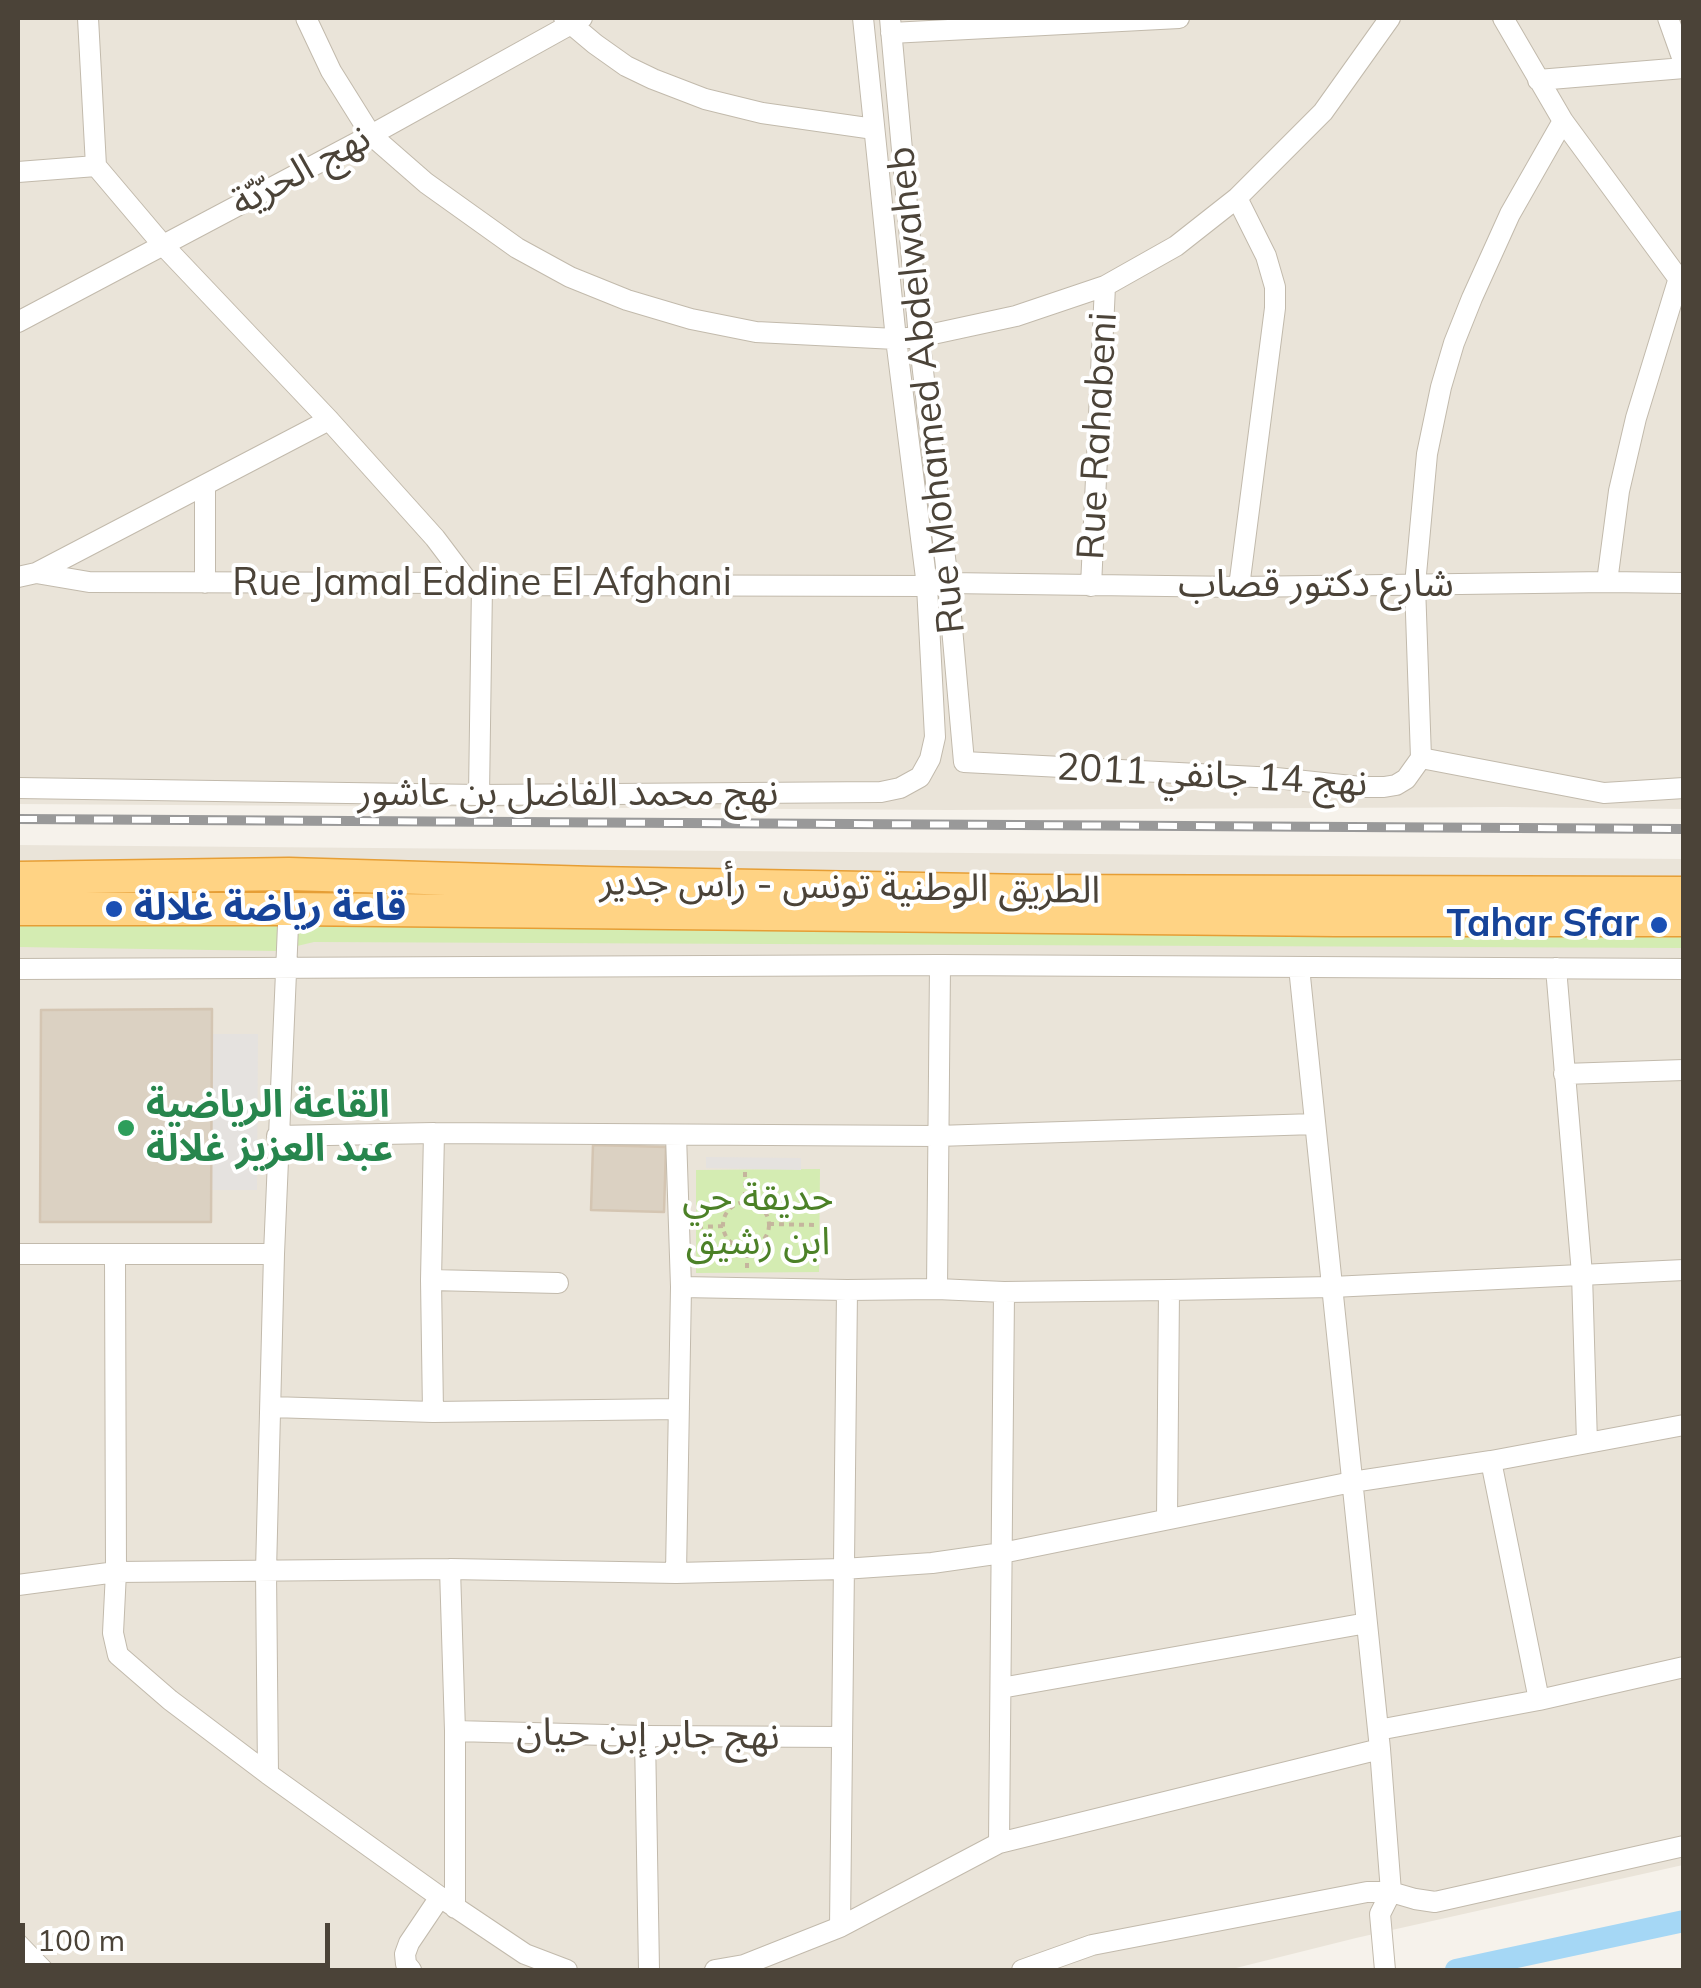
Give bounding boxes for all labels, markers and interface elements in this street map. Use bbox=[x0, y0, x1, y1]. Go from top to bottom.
street label: نهج الحرّيّة bbox=[224, 115, 378, 227]
street label: Rue Mohamed Abdelwaheb bbox=[879, 144, 975, 636]
street label: Rue Rahabeni bbox=[1069, 311, 1127, 561]
street label: Rue Jamal Eddine El Afghani bbox=[232, 561, 732, 607]
street label: شارع دكتور قصاب bbox=[1178, 562, 1454, 608]
street label: نهج 14 جانفي 2011 bbox=[1055, 745, 1369, 807]
street label: نهج محمد الفاضل بن عاشور bbox=[358, 771, 778, 817]
street label: الطريق الوطنية تونس - رأس جدير bbox=[599, 860, 1101, 914]
place label: قاعة رياضة غلالة bbox=[134, 886, 406, 932]
marker: قاعة رياضة غلالة bbox=[103, 898, 125, 920]
place label: Tahar Sfar bbox=[1446, 902, 1639, 948]
marker: Tahar Sfar bbox=[1648, 914, 1670, 936]
place label: القاعة الرياضية عبد العزيز غلالة bbox=[146, 1083, 393, 1172]
marker: القاعة الرياضية عبد العزيز غلالة bbox=[115, 1117, 137, 1139]
park label: حديقة حي ابن رشيق bbox=[682, 1176, 834, 1266]
street label: نهج جابر إبن حيان bbox=[516, 1710, 780, 1760]
scale bar bbox=[25, 1903, 335, 1965]
text: 100 m bbox=[37, 1921, 125, 1959]

